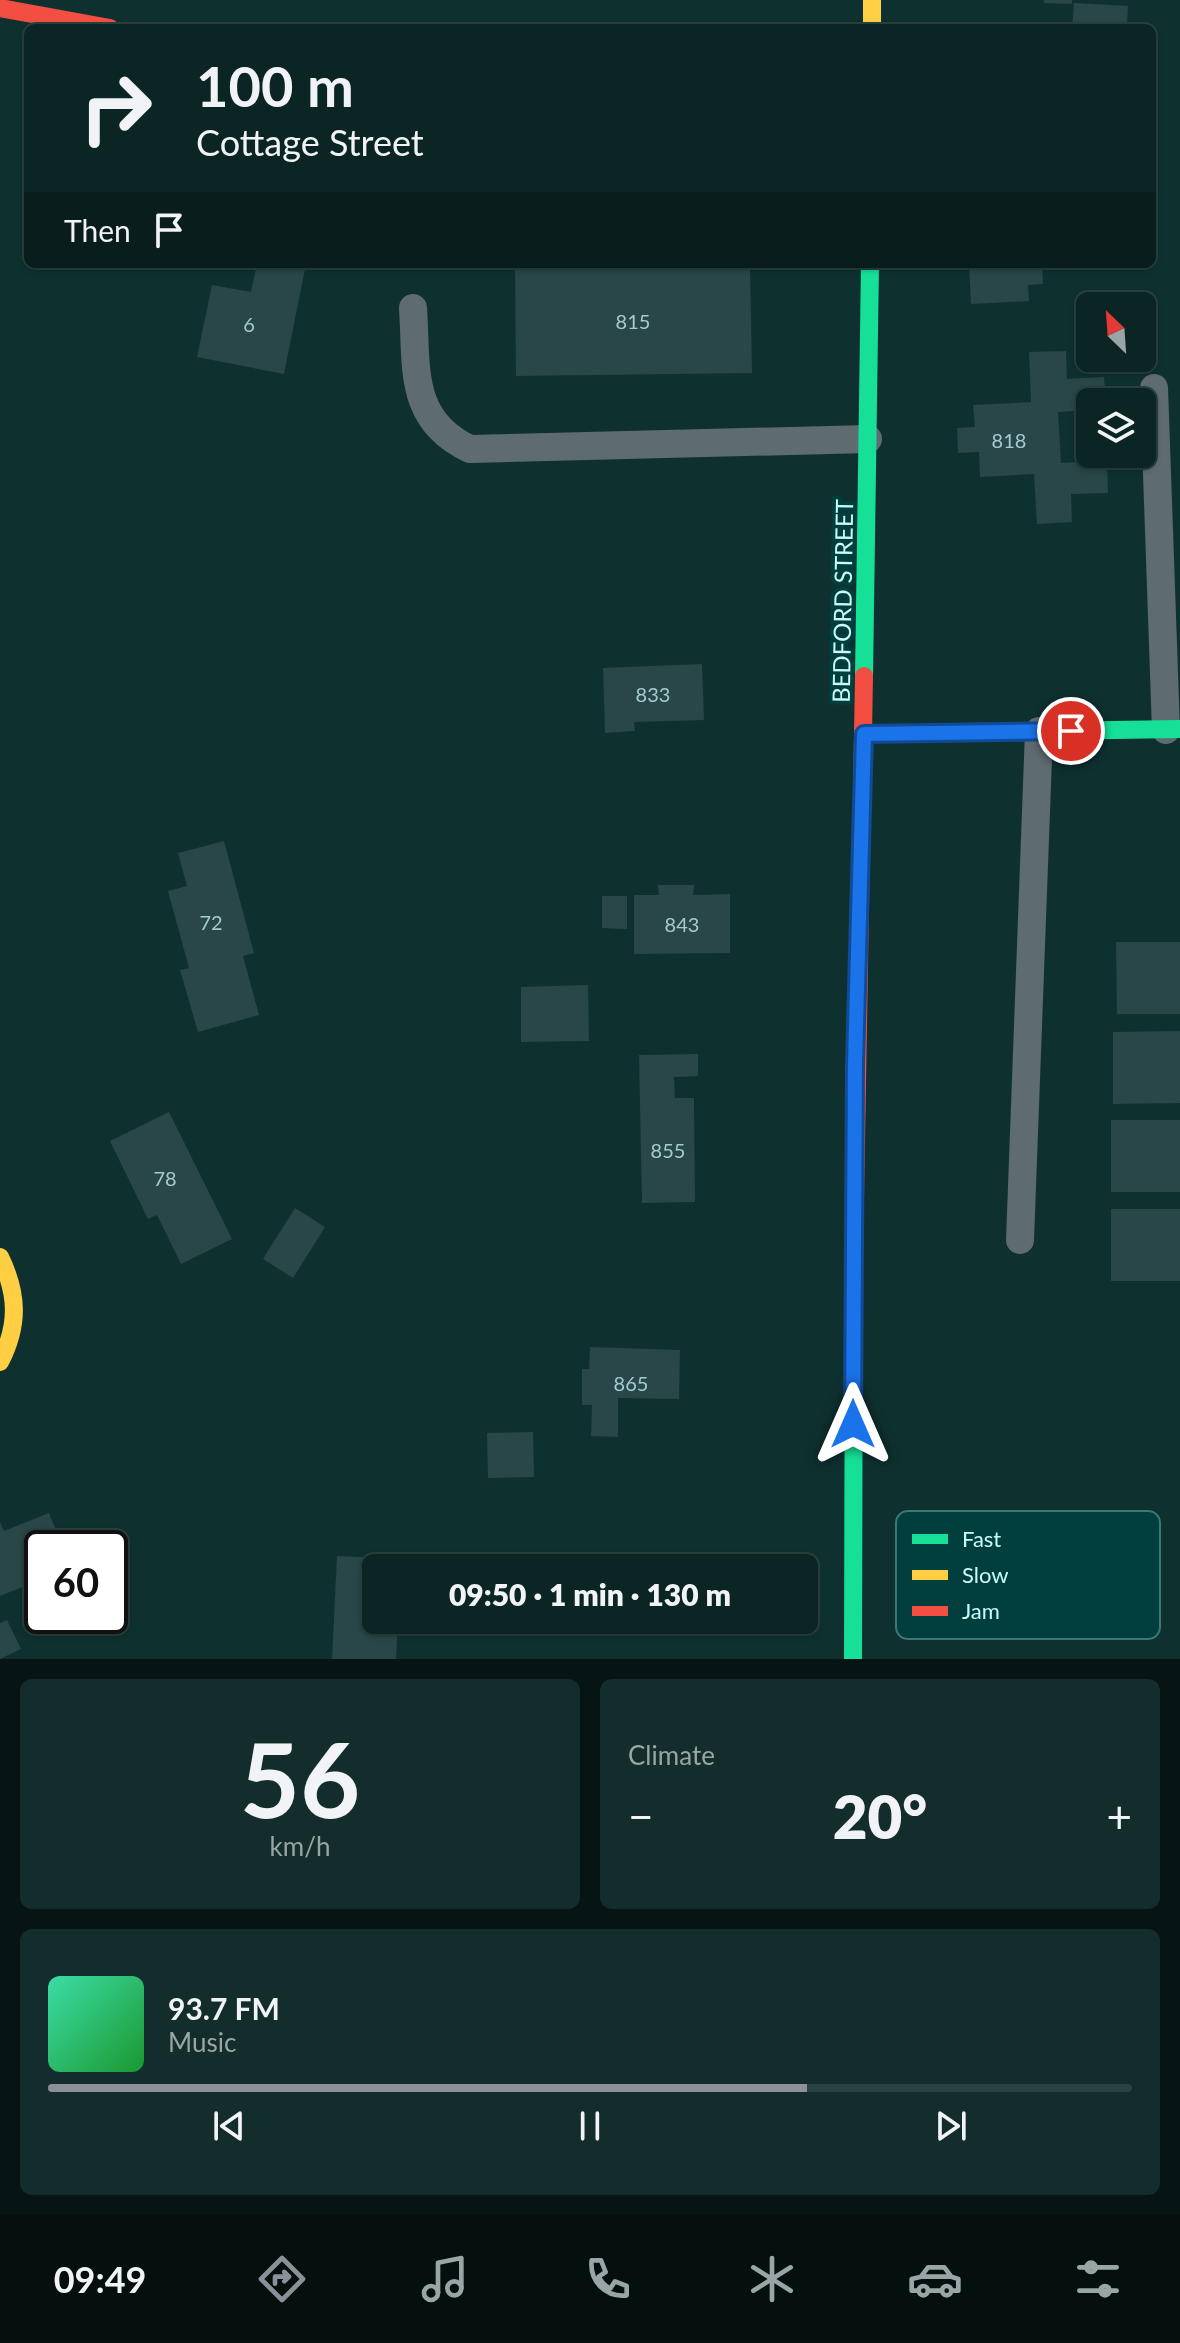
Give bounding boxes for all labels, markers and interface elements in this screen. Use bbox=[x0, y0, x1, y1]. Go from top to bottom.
text: 100 m bbox=[196, 52, 354, 119]
icon: right bbox=[64, 56, 168, 160]
text: Cottage Street bbox=[196, 120, 424, 164]
icon: arrive bbox=[147, 208, 191, 252]
text: Then bbox=[64, 212, 131, 248]
north arrow bbox=[1076, 292, 1156, 372]
map controls bbox=[1076, 292, 1156, 468]
house number: 815 bbox=[616, 309, 650, 333]
house number: 6 bbox=[243, 312, 255, 336]
button: layers bbox=[1076, 388, 1156, 468]
house number: 818 bbox=[992, 428, 1026, 452]
street label: BEDFORD STREET bbox=[826, 499, 858, 703]
house number: 833 bbox=[636, 682, 670, 706]
pin bbox=[1037, 697, 1105, 765]
icon: arrive bbox=[1049, 709, 1093, 753]
house number: 72 bbox=[199, 910, 223, 934]
house number: 843 bbox=[665, 912, 699, 936]
house number: 855 bbox=[651, 1138, 685, 1162]
house number: 78 bbox=[153, 1166, 177, 1190]
house number: 865 bbox=[614, 1371, 648, 1395]
position arrow bbox=[811, 1382, 895, 1466]
legend bbox=[896, 1511, 1160, 1639]
text: Fast bbox=[962, 1525, 1001, 1552]
speed limit sign: 60 bbox=[24, 1530, 128, 1634]
text: Slow bbox=[962, 1561, 1009, 1588]
text: 09:50 · 1 min · 130 m bbox=[449, 1576, 731, 1612]
text: Jam bbox=[962, 1597, 1000, 1624]
text: 56 bbox=[240, 1715, 360, 1840]
text: Climate bbox=[628, 1739, 715, 1771]
text: 20° bbox=[833, 1780, 927, 1852]
text: − bbox=[628, 1790, 654, 1842]
text: + bbox=[1106, 1790, 1132, 1842]
text: km/h bbox=[270, 1830, 330, 1862]
text: 93.7 FM bbox=[168, 1990, 280, 2026]
text: Music bbox=[168, 2026, 236, 2058]
icon: previous bbox=[207, 2104, 251, 2148]
icon: pause bbox=[568, 2104, 612, 2148]
icon: next bbox=[929, 2104, 973, 2148]
icon: directions bbox=[254, 2251, 310, 2307]
icon: music bbox=[417, 2251, 473, 2307]
icon: phone bbox=[580, 2251, 636, 2307]
icon: climate bbox=[744, 2251, 800, 2307]
icon: car bbox=[907, 2251, 963, 2307]
icon: filters bbox=[1070, 2251, 1126, 2307]
text: 09:49 bbox=[54, 2257, 146, 2301]

